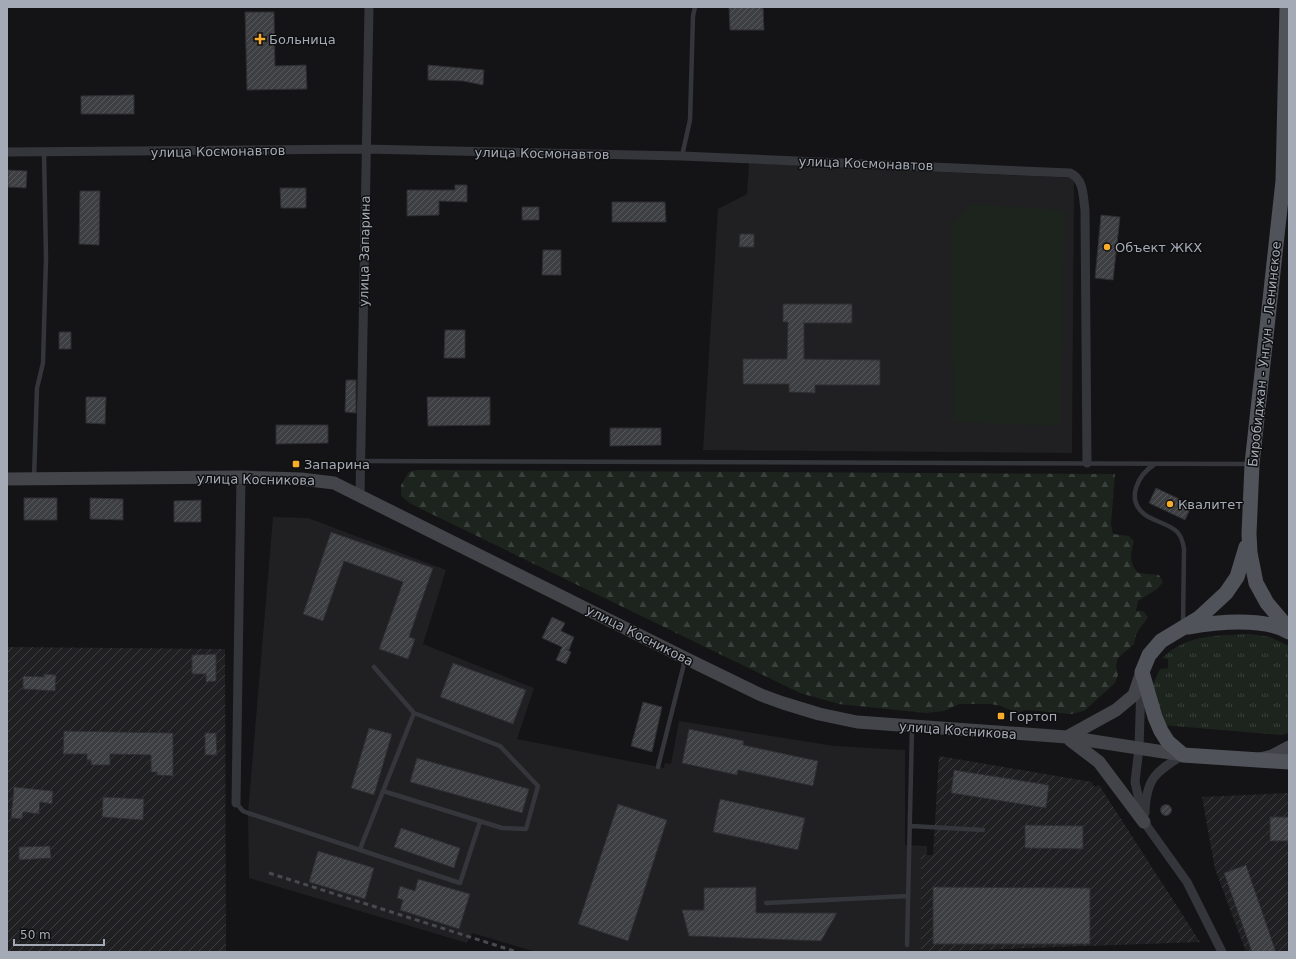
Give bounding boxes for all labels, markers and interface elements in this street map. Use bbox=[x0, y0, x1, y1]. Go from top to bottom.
place label: Больница bbox=[269, 32, 336, 47]
marker: Больница bbox=[254, 33, 266, 45]
street label: улица Космонавтов bbox=[150, 143, 286, 160]
street label: улица Космонавтов bbox=[474, 145, 610, 162]
street label: улица Космонавтов bbox=[798, 154, 934, 173]
street label: улица Запарина bbox=[356, 195, 373, 307]
place label: Объект ЖКХ bbox=[1115, 240, 1202, 255]
street label: Биробиджан - Унгун - Ленинское bbox=[1245, 241, 1284, 468]
marker: Объект ЖКХ bbox=[1102, 242, 1112, 252]
place label: Запарина bbox=[304, 457, 370, 472]
marker: Запарина bbox=[291, 459, 301, 469]
street label: улица Косникова bbox=[197, 471, 315, 488]
place label: Квалитет bbox=[1178, 497, 1243, 512]
marker: Квалитет bbox=[1165, 499, 1175, 509]
street label: улица Косникова bbox=[584, 602, 696, 669]
place label: Гортоп bbox=[1009, 709, 1057, 724]
marker: Гортоп bbox=[996, 711, 1006, 721]
street label: улица Косникова bbox=[899, 719, 1017, 742]
scale bar bbox=[14, 921, 104, 947]
text: 50 m bbox=[20, 928, 51, 942]

